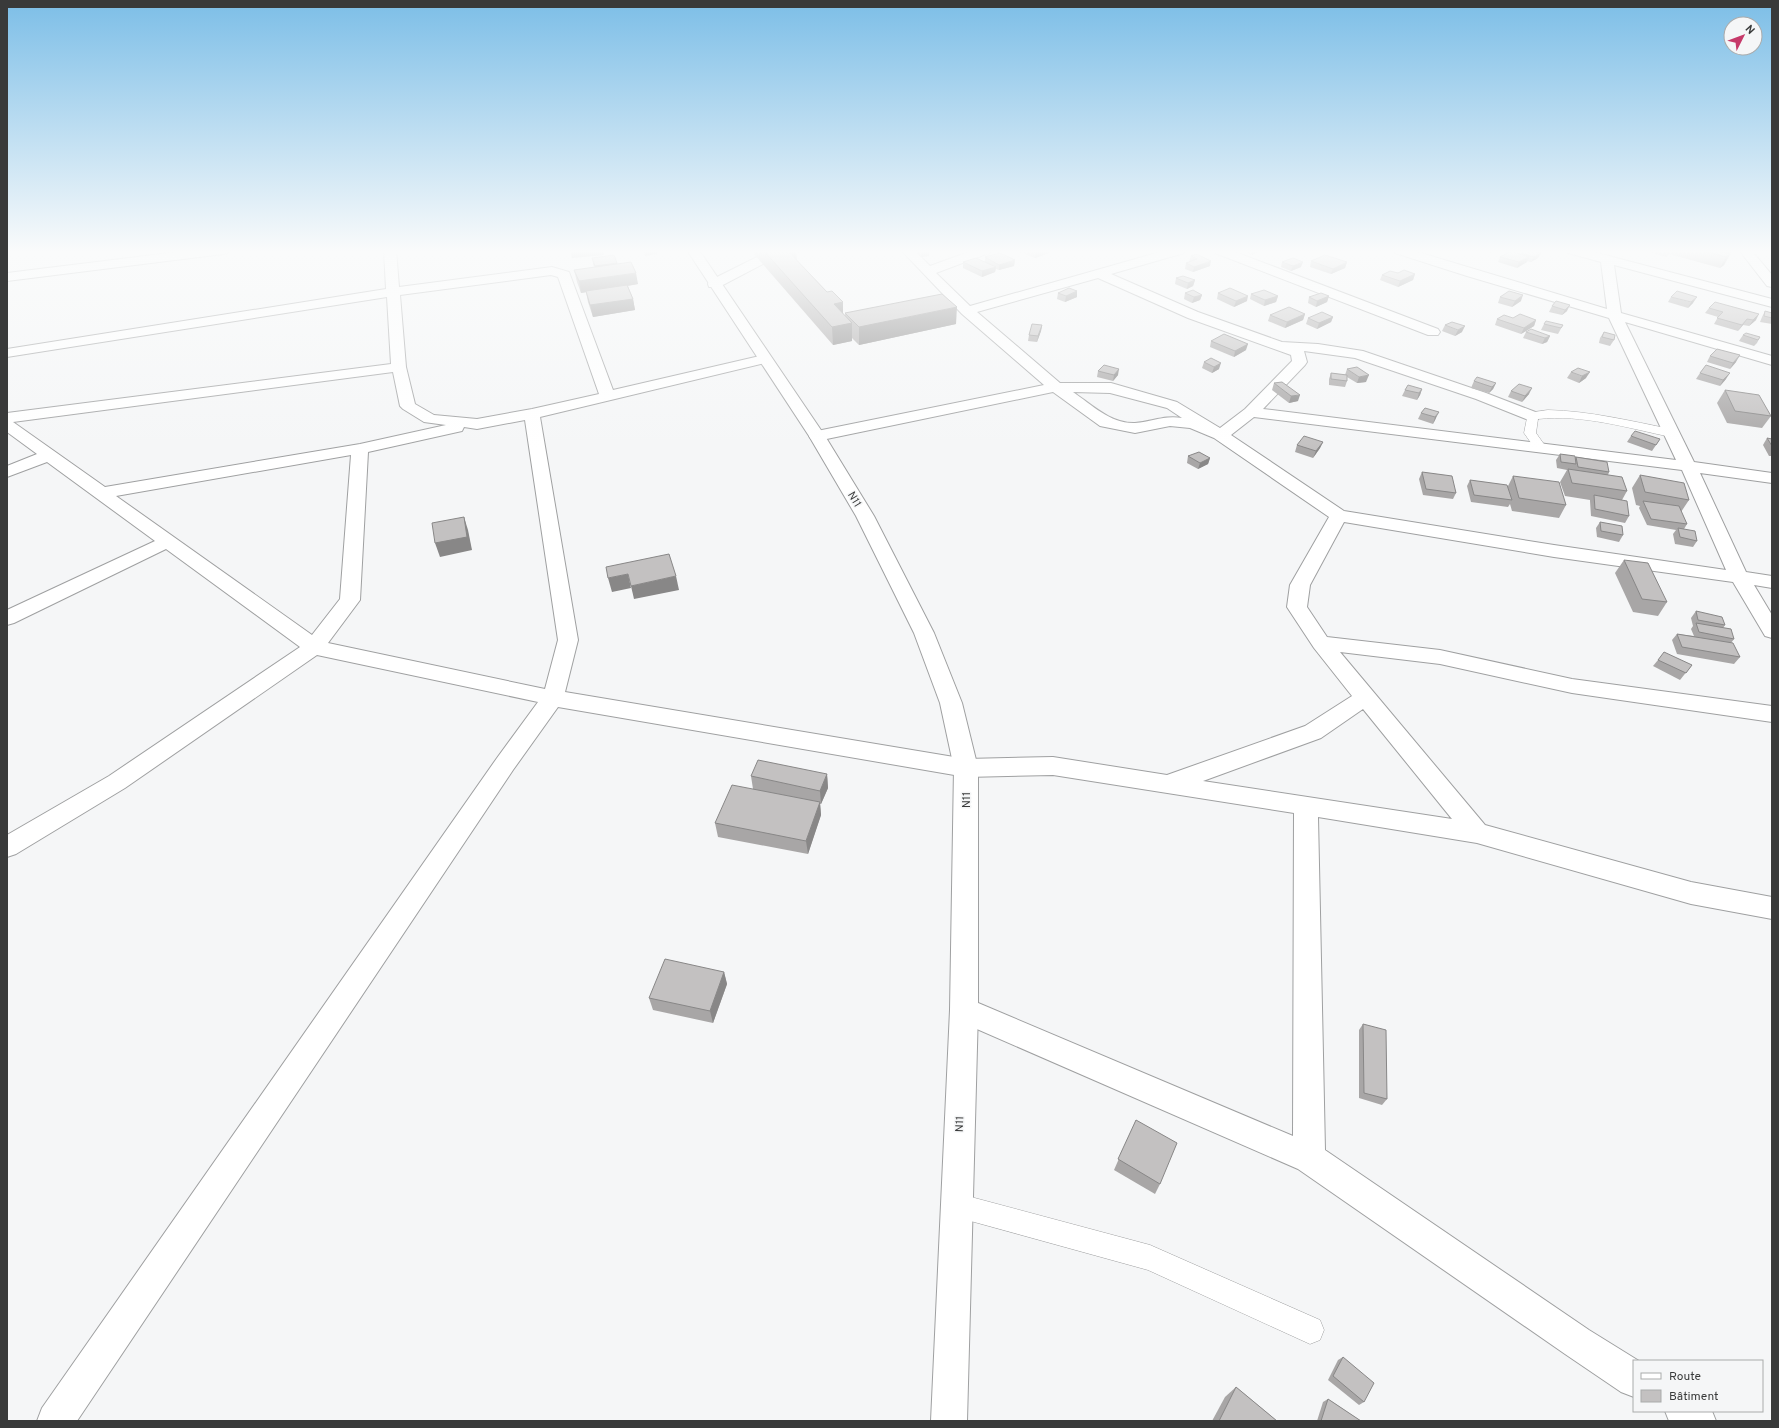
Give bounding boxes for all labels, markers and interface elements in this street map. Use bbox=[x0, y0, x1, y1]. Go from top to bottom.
north arrow bbox=[1723, 16, 1763, 56]
text: N bbox=[1742, 22, 1758, 38]
street label: N11 bbox=[844, 489, 864, 510]
street label: N11 bbox=[960, 792, 974, 808]
street label: N11 bbox=[953, 1116, 967, 1132]
legend bbox=[1633, 1360, 1763, 1412]
text: Route bbox=[1669, 1369, 1701, 1385]
text: Bâtiment bbox=[1669, 1389, 1719, 1405]

